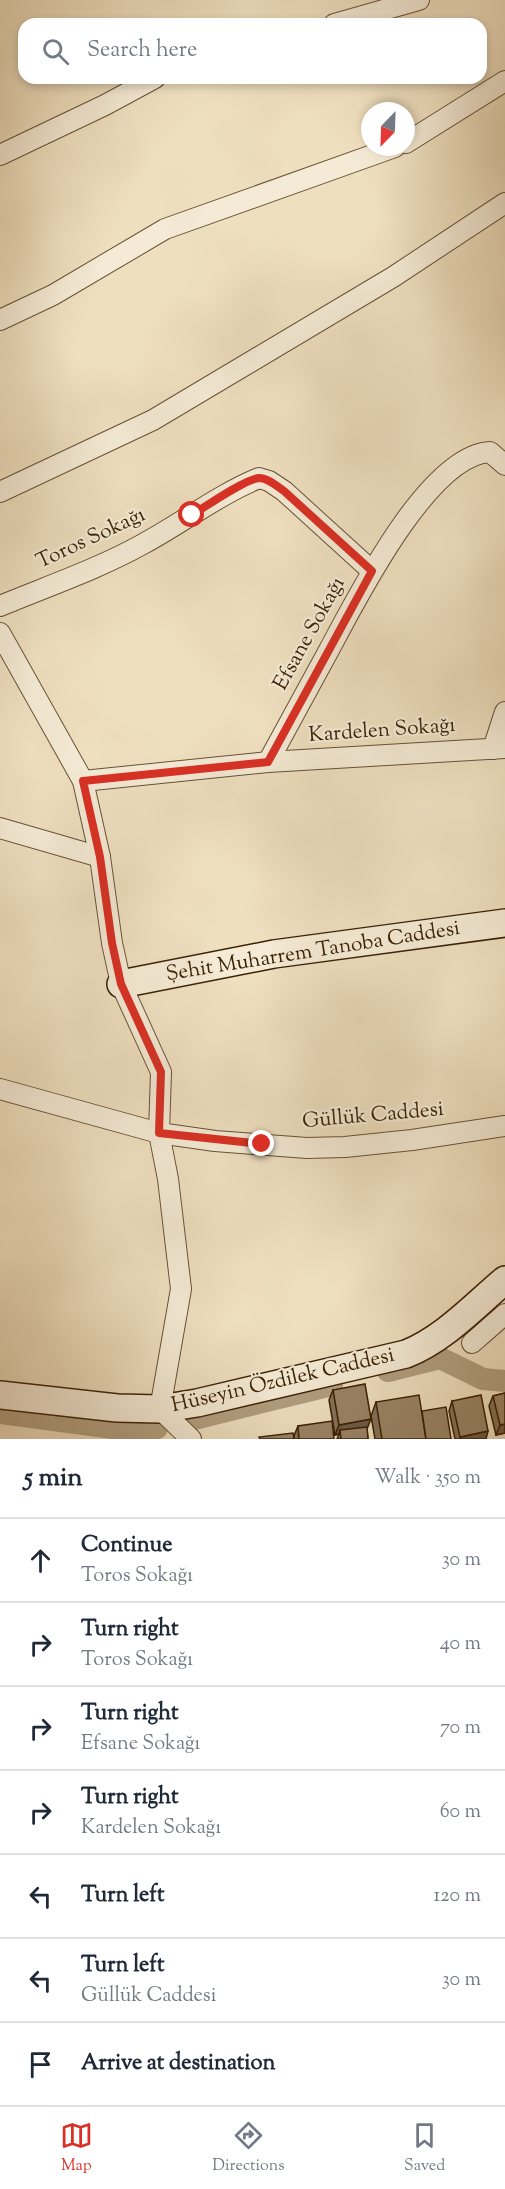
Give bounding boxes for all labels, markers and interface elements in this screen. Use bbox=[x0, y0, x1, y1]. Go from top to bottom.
search box bbox=[18, 18, 487, 84]
icon: search bbox=[39, 35, 72, 68]
text: Search here bbox=[87, 35, 197, 67]
north arrow bbox=[361, 102, 415, 156]
street label: Toros Sokağı bbox=[31, 501, 151, 577]
route start bbox=[178, 501, 204, 527]
street label: Efsane Sokağı bbox=[267, 572, 354, 696]
street label: Kardelen Sokağı bbox=[308, 711, 456, 751]
street label: Şehit Muharrem Tanoba Caddesi bbox=[164, 914, 462, 990]
street label: Güllük Caddesi bbox=[301, 1095, 445, 1137]
route end bbox=[248, 1130, 274, 1156]
street label: Hüseyin Özdilek Caddesi bbox=[169, 1341, 397, 1421]
text: 5 min bbox=[24, 1460, 83, 1497]
text: Walk · 350 m bbox=[374, 1464, 481, 1493]
text: Continue bbox=[81, 1530, 172, 1562]
icon: ahead bbox=[24, 1544, 57, 1577]
text: 30 m bbox=[442, 1546, 481, 1575]
text: Toros Sokağı bbox=[81, 1562, 193, 1591]
text: Turn right bbox=[81, 1614, 178, 1646]
icon: right bbox=[24, 1628, 57, 1661]
text: 40 m bbox=[440, 1630, 481, 1659]
text: Toros Sokağı bbox=[81, 1646, 193, 1675]
text: Turn right bbox=[81, 1698, 178, 1730]
icon: right bbox=[24, 1712, 57, 1745]
text: 70 m bbox=[440, 1714, 481, 1743]
text: Efsane Sokağı bbox=[81, 1730, 200, 1759]
text: Turn right bbox=[81, 1782, 178, 1814]
icon: right bbox=[24, 1796, 57, 1829]
text: 60 m bbox=[440, 1798, 481, 1827]
text: Kardelen Sokağı bbox=[81, 1814, 221, 1843]
icon: left bbox=[24, 1880, 57, 1913]
text: Turn left bbox=[81, 1880, 164, 1912]
text: 120 m bbox=[433, 1882, 481, 1911]
text: Turn left bbox=[81, 1950, 164, 1982]
icon: left bbox=[24, 1964, 57, 1997]
text: 30 m bbox=[442, 1966, 481, 1995]
text: Güllük Caddesi bbox=[81, 1982, 216, 2011]
icon: arrive bbox=[24, 2048, 57, 2081]
text: Arrive at destination bbox=[81, 2048, 276, 2080]
tab: Map bbox=[60, 2119, 93, 2178]
tab: Directions bbox=[212, 2119, 285, 2178]
tab: Saved bbox=[404, 2119, 445, 2178]

